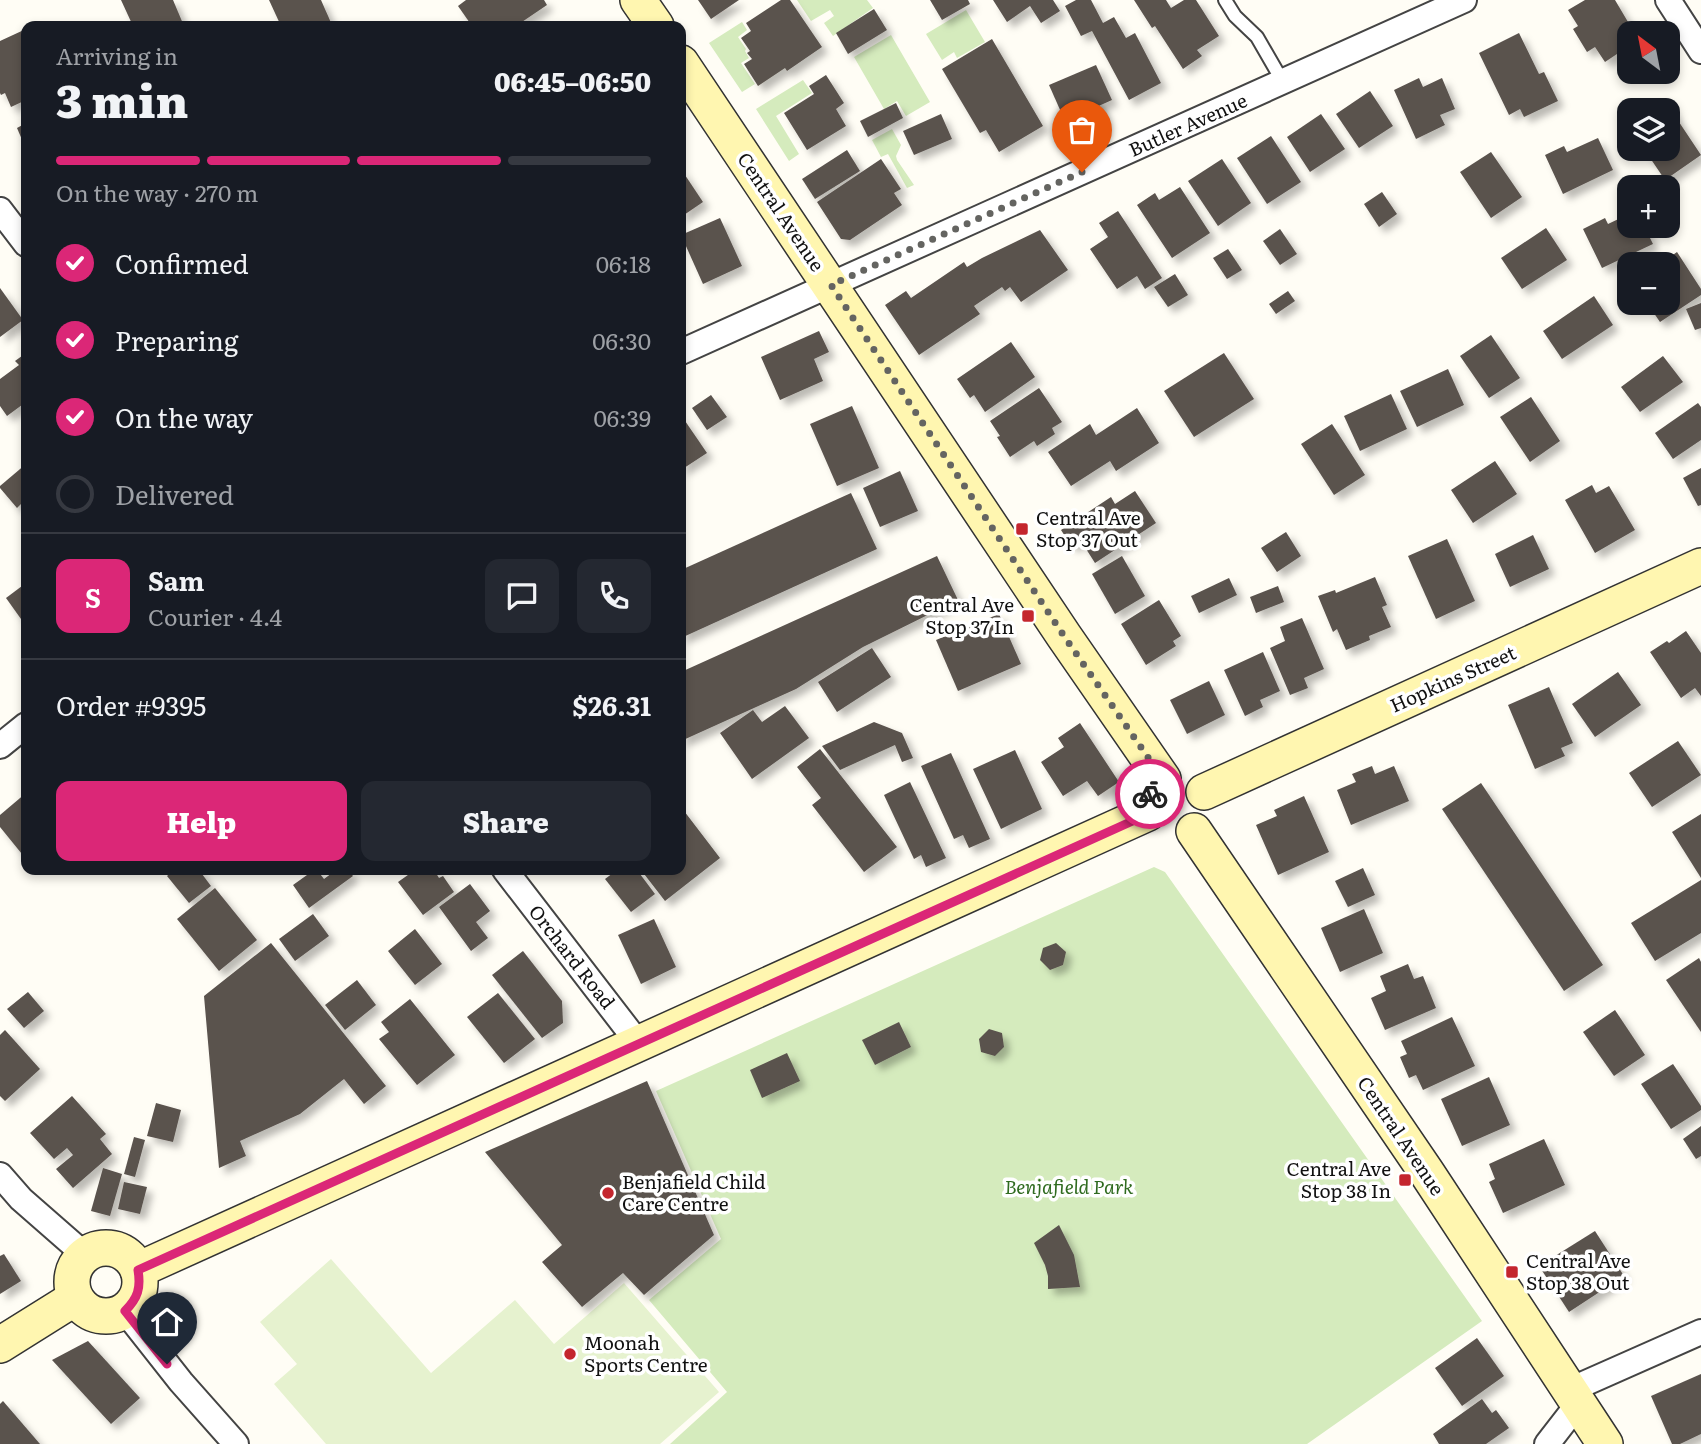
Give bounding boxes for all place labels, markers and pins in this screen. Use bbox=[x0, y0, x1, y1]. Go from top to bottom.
pin bbox=[1052, 100, 1112, 172]
place label: Central Ave Stop 37 Out bbox=[1036, 503, 1141, 553]
marker: Central Ave Stop 37 Out bbox=[1014, 521, 1030, 537]
place label: Central Ave Stop 37 In bbox=[909, 590, 1014, 640]
marker: Central Ave Stop 37 In bbox=[1020, 608, 1036, 624]
place label: Central Ave Stop 38 In bbox=[1286, 1154, 1391, 1204]
place label: Benjafield Child Care Centre bbox=[622, 1167, 766, 1217]
marker: Central Ave Stop 38 In bbox=[1397, 1172, 1413, 1188]
marker: Benjafield Child Care Centre bbox=[600, 1185, 616, 1201]
place label: Central Ave Stop 38 Out bbox=[1526, 1246, 1631, 1296]
marker: Central Ave Stop 38 Out bbox=[1504, 1264, 1520, 1280]
pin bbox=[137, 1292, 197, 1364]
place label: Moonah Sports Centre bbox=[584, 1328, 708, 1378]
marker: Moonah Sports Centre bbox=[562, 1346, 578, 1362]

